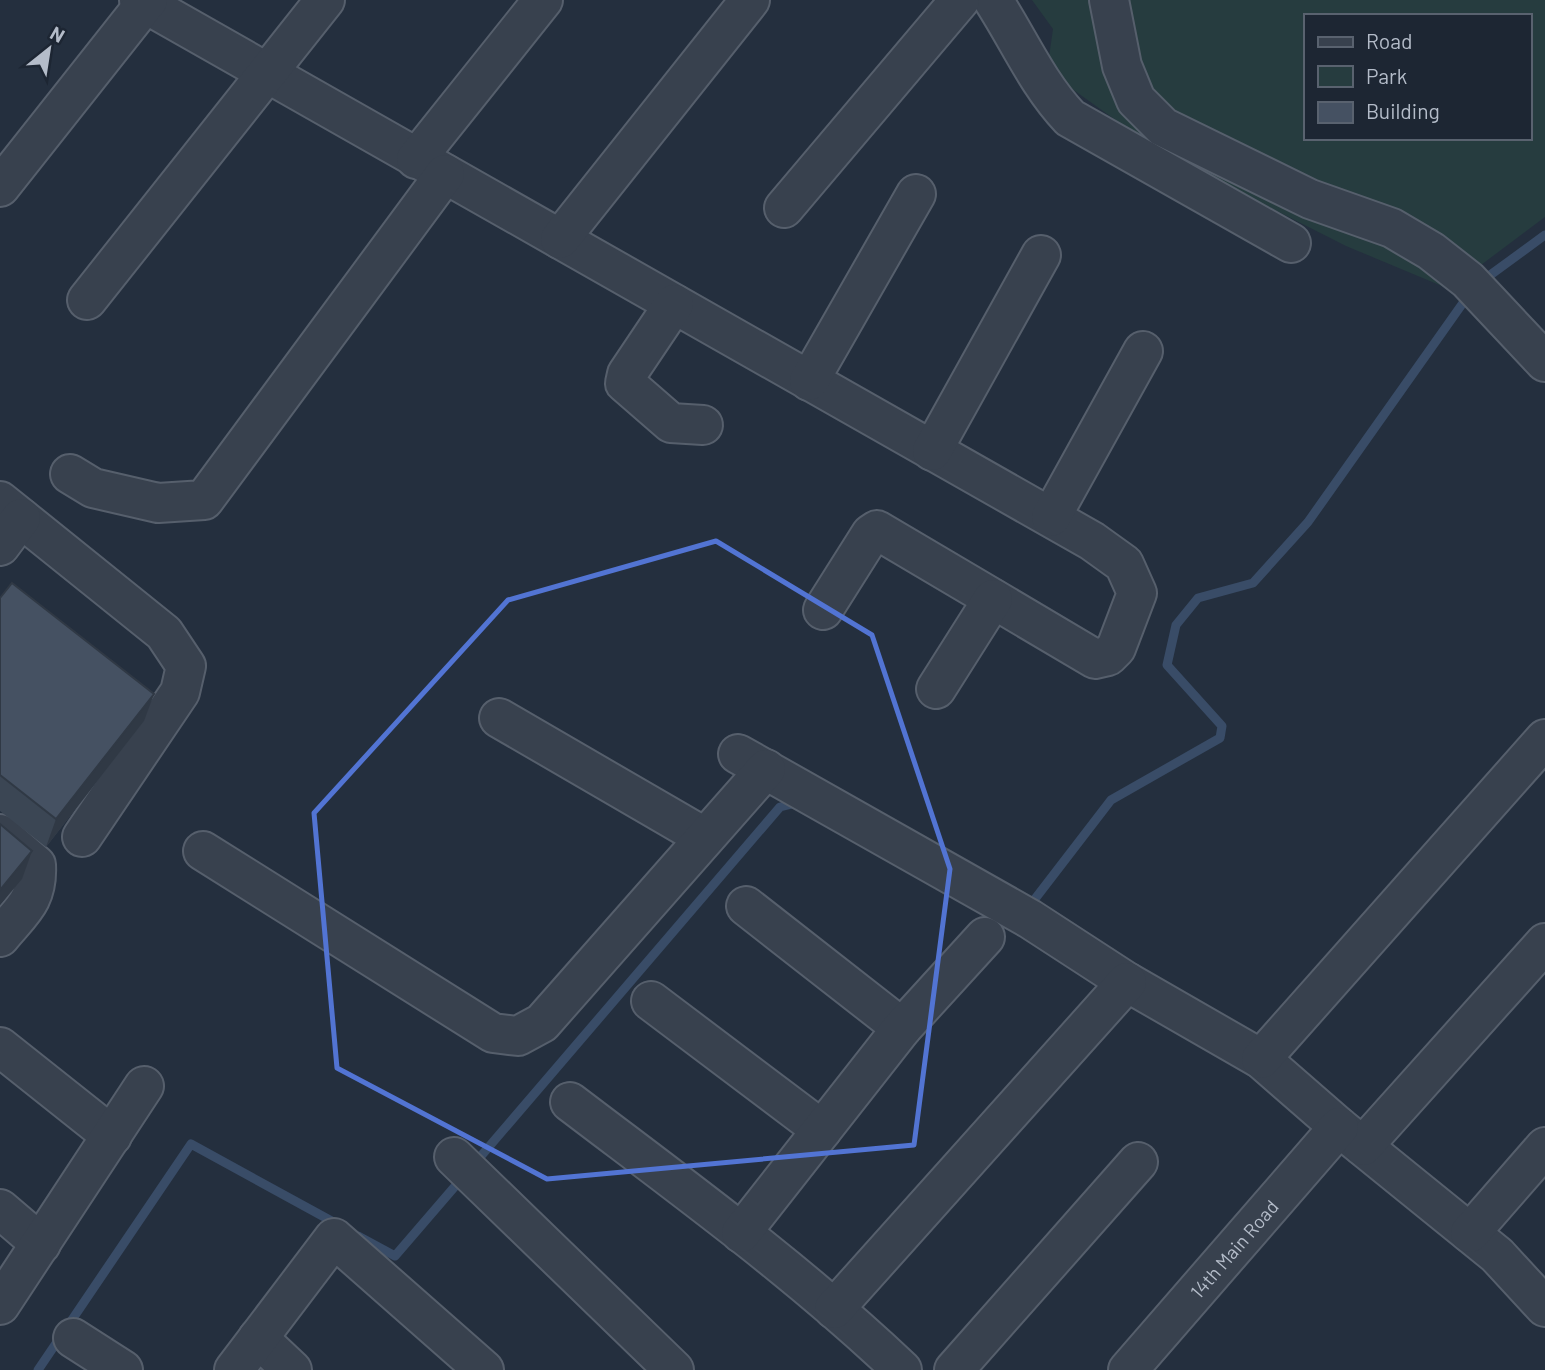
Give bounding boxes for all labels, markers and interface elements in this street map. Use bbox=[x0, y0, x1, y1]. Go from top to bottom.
north arrow bbox=[14, 14, 84, 84]
legend bbox=[1304, 14, 1531, 140]
text: N bbox=[47, 21, 69, 47]
text: Road bbox=[1366, 28, 1412, 53]
text: Park bbox=[1366, 63, 1407, 88]
text: Building bbox=[1366, 98, 1440, 123]
street label: 14th Main Road bbox=[1185, 1195, 1282, 1302]

